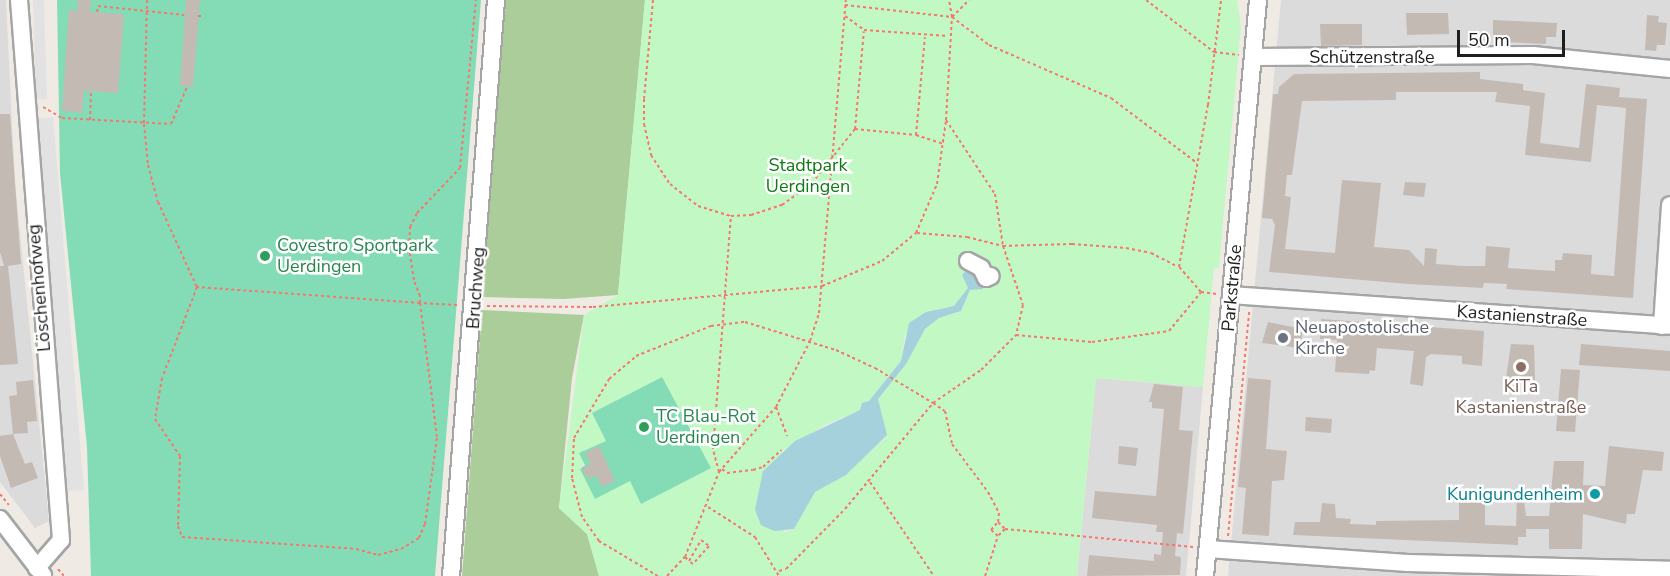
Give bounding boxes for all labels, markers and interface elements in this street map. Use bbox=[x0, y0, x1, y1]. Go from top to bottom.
scale bar bbox=[1460, 18, 1568, 56]
text: 50 m bbox=[1468, 28, 1510, 52]
street label: Schützenstraße bbox=[1309, 46, 1435, 68]
park label: Stadtpark Uerdingen bbox=[766, 155, 850, 198]
street label: Löschenhofweg bbox=[23, 223, 55, 353]
place label: Covestro Sportpark Uerdingen bbox=[277, 235, 433, 278]
street label: Parkstraße bbox=[1217, 244, 1247, 332]
street label: Bruchweg bbox=[462, 246, 490, 330]
marker: Covestro Sportpark Uerdingen bbox=[258, 249, 272, 263]
street label: Kastanienstraße bbox=[1456, 301, 1588, 331]
place label: Neuapostolische Kirche bbox=[1295, 317, 1429, 360]
marker: Neuapostolische Kirche bbox=[1276, 331, 1290, 345]
marker: KiTa Kastanienstraße bbox=[1514, 360, 1528, 374]
place label: KiTa Kastanienstraße bbox=[1456, 376, 1586, 418]
place label: TC Blau-Rot Uerdingen bbox=[656, 406, 756, 448]
marker: TC Blau-Rot Uerdingen bbox=[637, 420, 651, 434]
place label: Kunigundenheim bbox=[1447, 483, 1583, 505]
marker: Kunigundenheim bbox=[1588, 487, 1602, 501]

